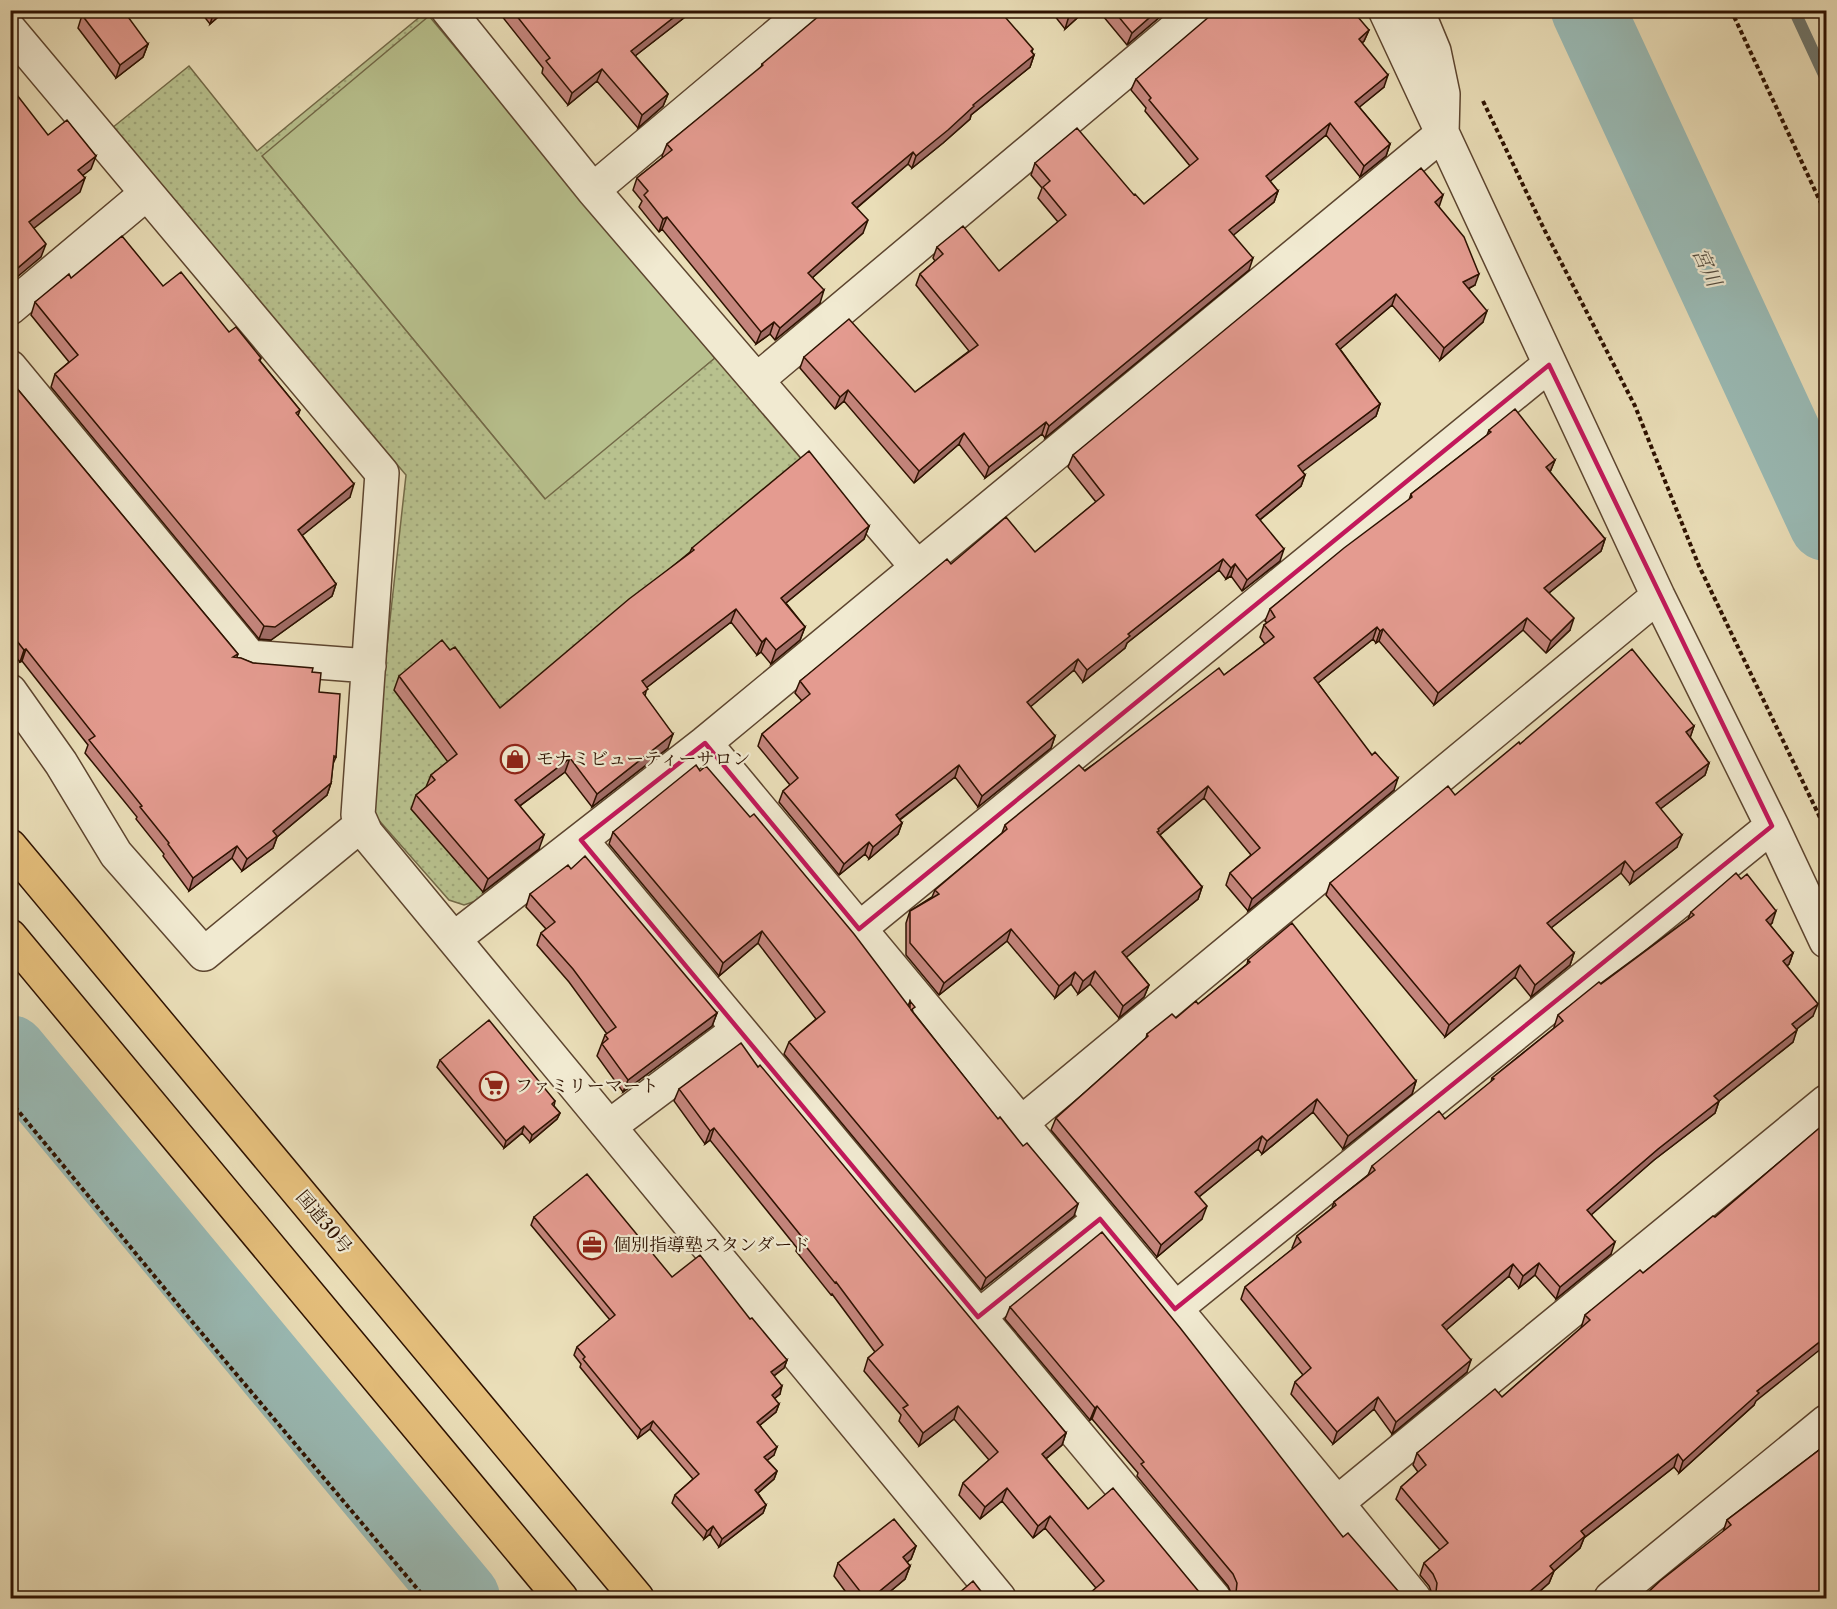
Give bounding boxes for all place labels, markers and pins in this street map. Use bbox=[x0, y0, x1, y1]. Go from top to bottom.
shop icon: モナミビューティーサロン bbox=[499, 743, 531, 775]
place label: モナミビューティーサロン bbox=[536, 748, 751, 770]
supermarket icon: ファミリーマート bbox=[478, 1070, 510, 1102]
place label: ファミリーマート bbox=[515, 1075, 659, 1097]
office icon: 個別指導塾スタンダード bbox=[576, 1229, 608, 1261]
place label: 個別指導塾スタンダード bbox=[613, 1234, 810, 1256]

